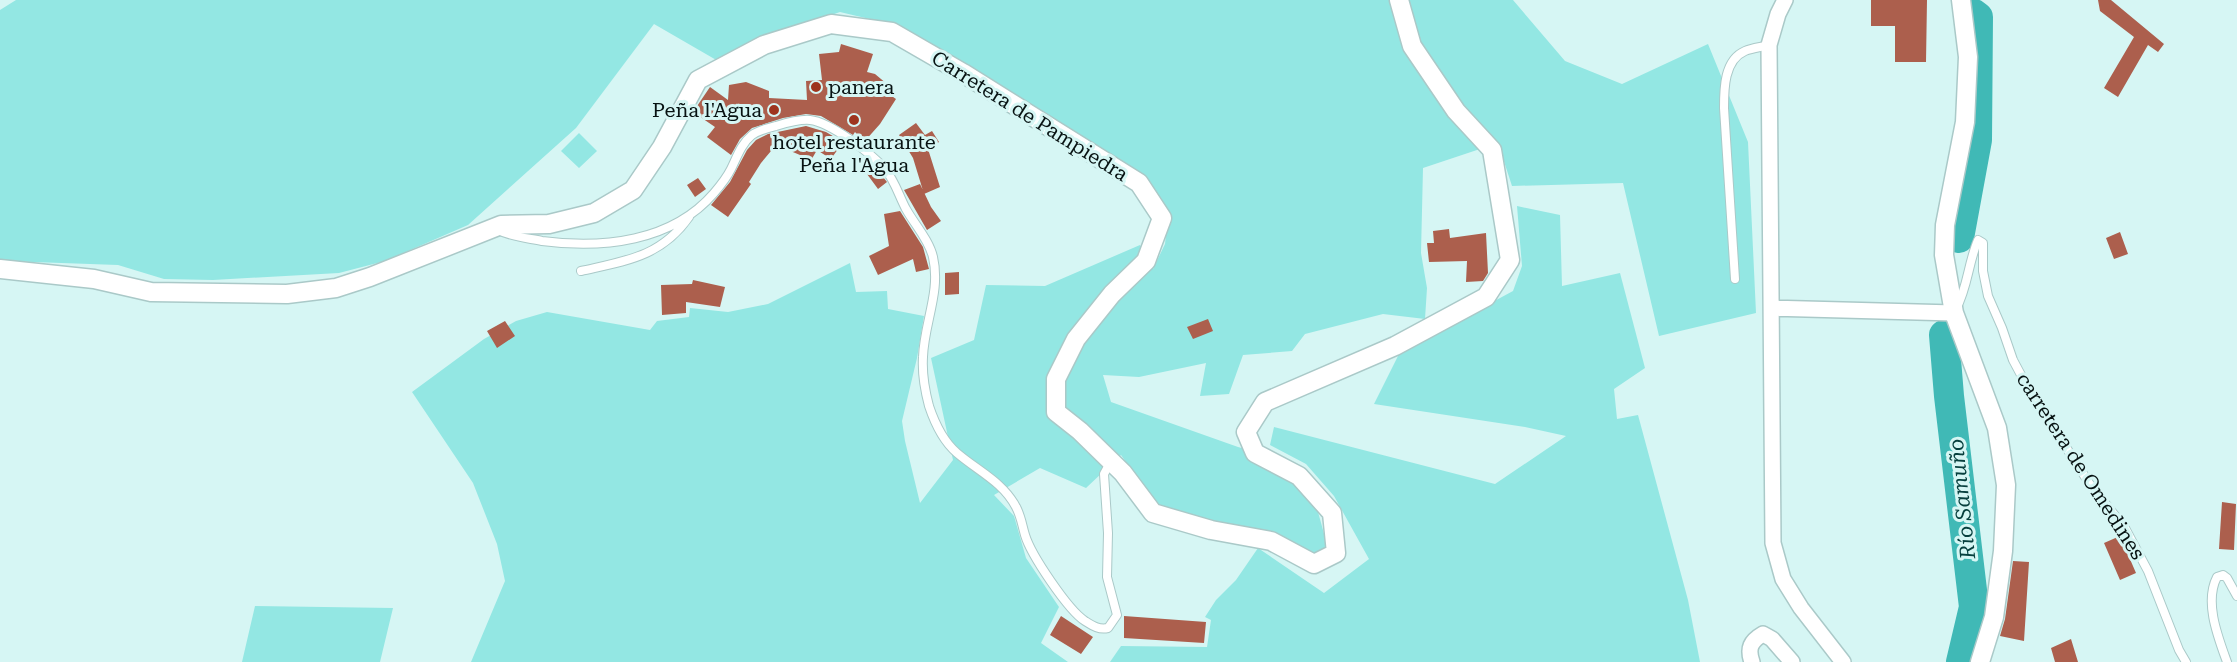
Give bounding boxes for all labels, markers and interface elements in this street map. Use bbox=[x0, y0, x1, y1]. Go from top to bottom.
street label: Carretera de Pampiedra bbox=[927, 46, 1133, 186]
place label: panera bbox=[828, 75, 895, 99]
marker: panera bbox=[809, 80, 823, 94]
place label: Peña l'Agua bbox=[652, 98, 762, 122]
marker: Peña l'Agua bbox=[767, 103, 781, 117]
marker: hotel restaurante Peña l'Agua bbox=[847, 113, 861, 127]
place label: hotel restaurante Peña l'Agua bbox=[772, 130, 936, 177]
street label: carretera de Omedines bbox=[2012, 368, 2150, 564]
water label: Río Samuño bbox=[1944, 438, 1980, 561]

